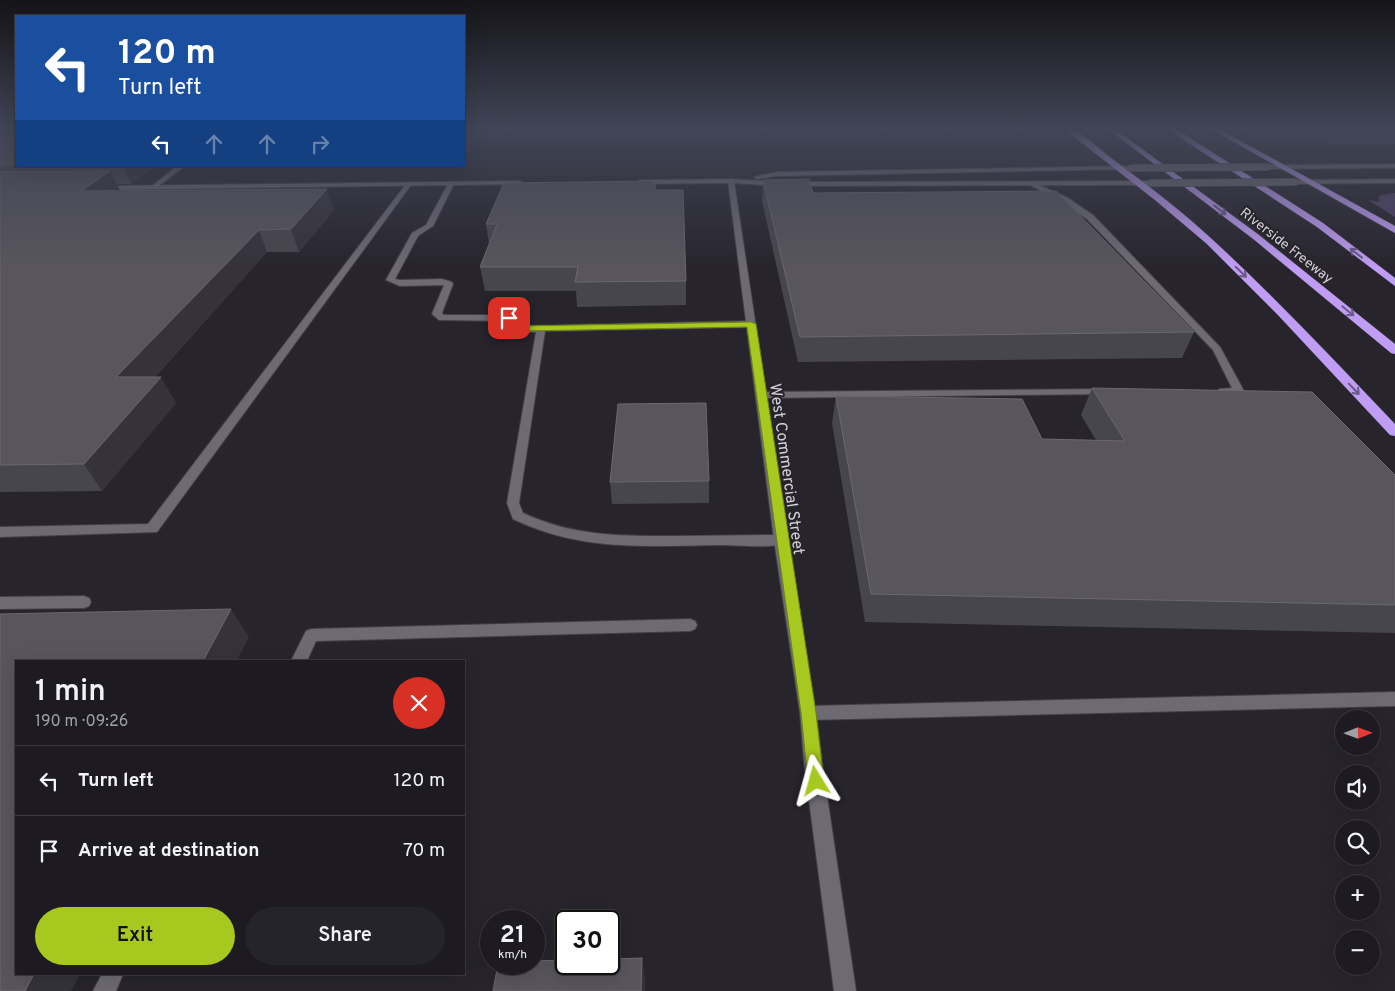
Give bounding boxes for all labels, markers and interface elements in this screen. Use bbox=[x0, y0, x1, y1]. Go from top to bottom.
text: 120 m bbox=[118, 32, 216, 76]
icon: left bbox=[35, 35, 100, 100]
text: Turn left bbox=[118, 75, 201, 102]
icon: left bbox=[147, 130, 175, 158]
icon: ahead bbox=[200, 130, 228, 158]
icon: ahead bbox=[253, 130, 281, 158]
icon: right bbox=[306, 130, 334, 158]
one-way arrow bbox=[1213, 205, 1226, 216]
street label: Riverside Freeway bbox=[1236, 205, 1336, 288]
one-way arrow bbox=[1349, 248, 1363, 258]
one-way arrow bbox=[1235, 266, 1248, 278]
pin bbox=[488, 297, 530, 339]
icon: arrive bbox=[495, 304, 523, 332]
one-way arrow bbox=[1341, 305, 1354, 316]
street label: West Commercial Street bbox=[764, 382, 808, 556]
one-way arrow bbox=[1348, 383, 1360, 395]
text: 1 min bbox=[35, 674, 106, 711]
button: close bbox=[393, 677, 445, 729]
north arrow bbox=[1335, 710, 1380, 755]
map controls bbox=[1335, 710, 1380, 975]
text: 190 m · 09:26 bbox=[35, 712, 128, 732]
position arrow bbox=[789, 754, 841, 806]
button: sound bbox=[1335, 765, 1380, 810]
icon: left bbox=[35, 767, 63, 795]
text: Turn left bbox=[78, 769, 154, 793]
text: 120 m bbox=[394, 769, 445, 793]
button: search bbox=[1335, 820, 1380, 865]
icon: arrive bbox=[35, 837, 63, 865]
text: Arrive at destination bbox=[78, 839, 259, 863]
text: 70 m bbox=[403, 839, 445, 863]
button: + bbox=[1335, 875, 1380, 920]
button: Exit bbox=[35, 907, 235, 965]
button: Share bbox=[245, 907, 445, 965]
speed limit sign: 30 bbox=[555, 910, 620, 975]
text: 21 bbox=[500, 920, 525, 952]
button: − bbox=[1335, 930, 1380, 975]
text: km/h bbox=[498, 947, 527, 963]

